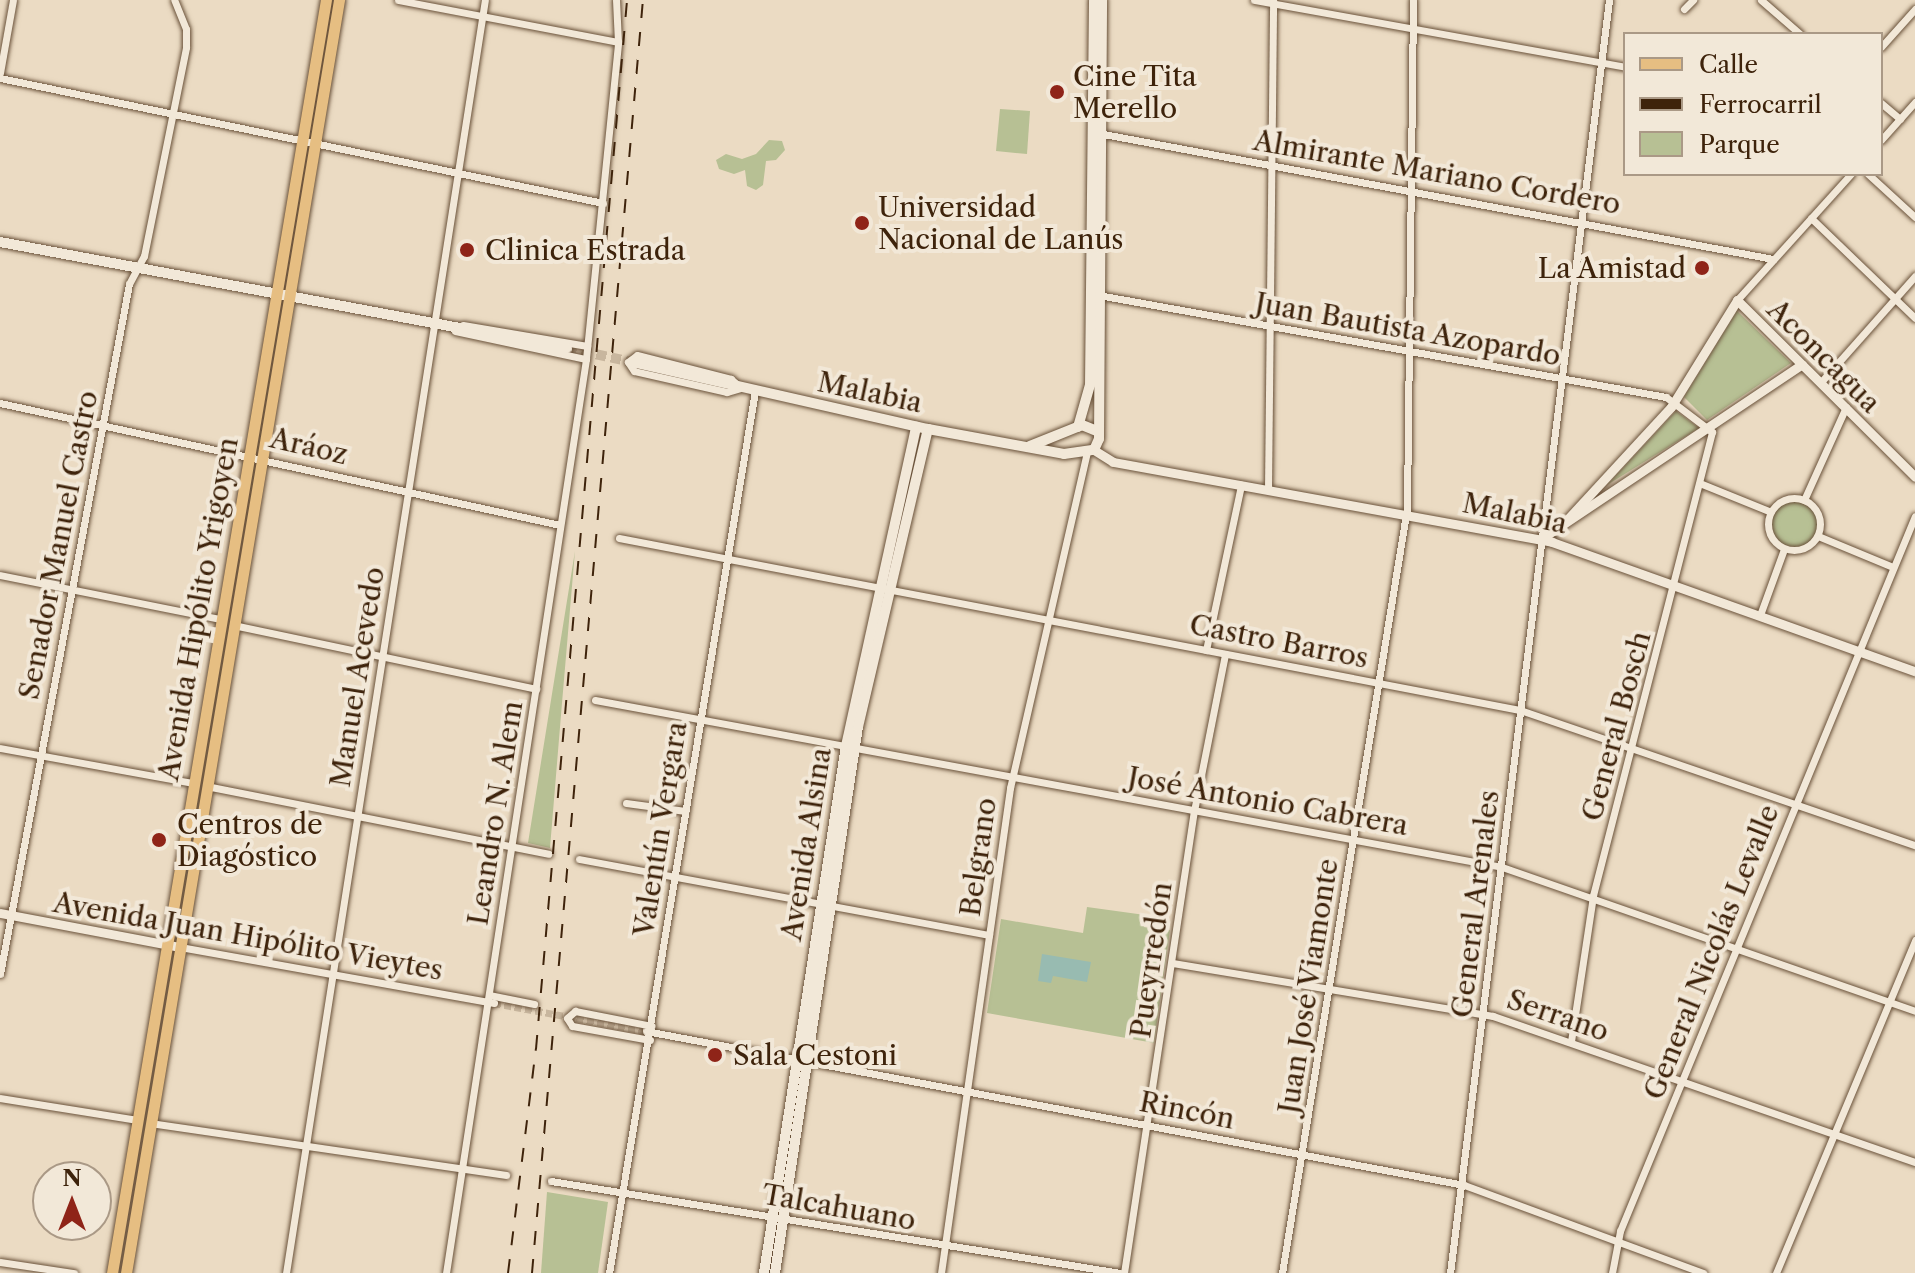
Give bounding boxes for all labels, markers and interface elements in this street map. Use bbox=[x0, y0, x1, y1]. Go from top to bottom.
legend bbox=[1623, 32, 1883, 176]
text: Calle bbox=[1699, 50, 1758, 79]
place label: Cine Tita Merello bbox=[1073, 59, 1198, 125]
marker: Cine Tita Merello bbox=[1048, 83, 1066, 101]
text: Ferrocarril bbox=[1699, 90, 1822, 119]
street label: Almirante Mariano Cordero bbox=[1251, 123, 1623, 221]
text: Parque bbox=[1699, 130, 1780, 159]
place label: Universidad Nacional de Lanús bbox=[878, 190, 1123, 256]
marker: Universidad Nacional de Lanús bbox=[853, 214, 871, 232]
place label: Clinica Estrada bbox=[485, 233, 686, 267]
marker: Clinica Estrada bbox=[456, 239, 478, 261]
place label: La Amistad bbox=[1536, 251, 1686, 285]
marker: La Amistad bbox=[1693, 259, 1711, 277]
street label: Juan Bautista Azopardo bbox=[1252, 285, 1564, 373]
street label: Aconcagua bbox=[1761, 293, 1887, 419]
street label: Malabia bbox=[815, 365, 925, 419]
street label: Senador Manuel Castro bbox=[12, 388, 104, 702]
street label: Aráoz bbox=[267, 421, 351, 471]
street label: Avenida Hipólito Yrigoyen bbox=[151, 434, 245, 784]
street label: Malabia bbox=[1460, 486, 1570, 540]
street label: Manuel Acevedo bbox=[323, 564, 391, 790]
street label: Castro Barros bbox=[1187, 607, 1371, 675]
street label: General Bosch bbox=[1575, 628, 1657, 824]
street label: Leandro N. Alem bbox=[461, 698, 529, 928]
street label: Valentín Vergara bbox=[626, 719, 694, 939]
street label: Avenida Alsina bbox=[774, 744, 838, 944]
street label: José Antonio Cabrera bbox=[1125, 760, 1411, 842]
street label: General Arenales bbox=[1444, 788, 1506, 1020]
street label: Belgrano bbox=[953, 796, 1003, 918]
street label: General Nicolás Levalle bbox=[1636, 800, 1786, 1104]
place label: Centros de Diagóstico bbox=[177, 807, 323, 873]
marker: Centros de Diagóstico bbox=[148, 829, 170, 851]
street label: Juan José Viamonte bbox=[1271, 856, 1345, 1116]
street label: Pueyrredón bbox=[1123, 880, 1179, 1040]
street label: Avenida Juan Hipólito Vieytes bbox=[50, 885, 446, 987]
street label: Serrano bbox=[1503, 982, 1613, 1048]
place label: Sala Cestoni bbox=[733, 1038, 897, 1072]
marker: Sala Cestoni bbox=[704, 1044, 726, 1066]
street label: Rincón bbox=[1137, 1084, 1237, 1136]
north arrow bbox=[32, 1161, 112, 1241]
text: N bbox=[62, 1165, 82, 1192]
street label: Talcahuano bbox=[760, 1177, 918, 1237]

